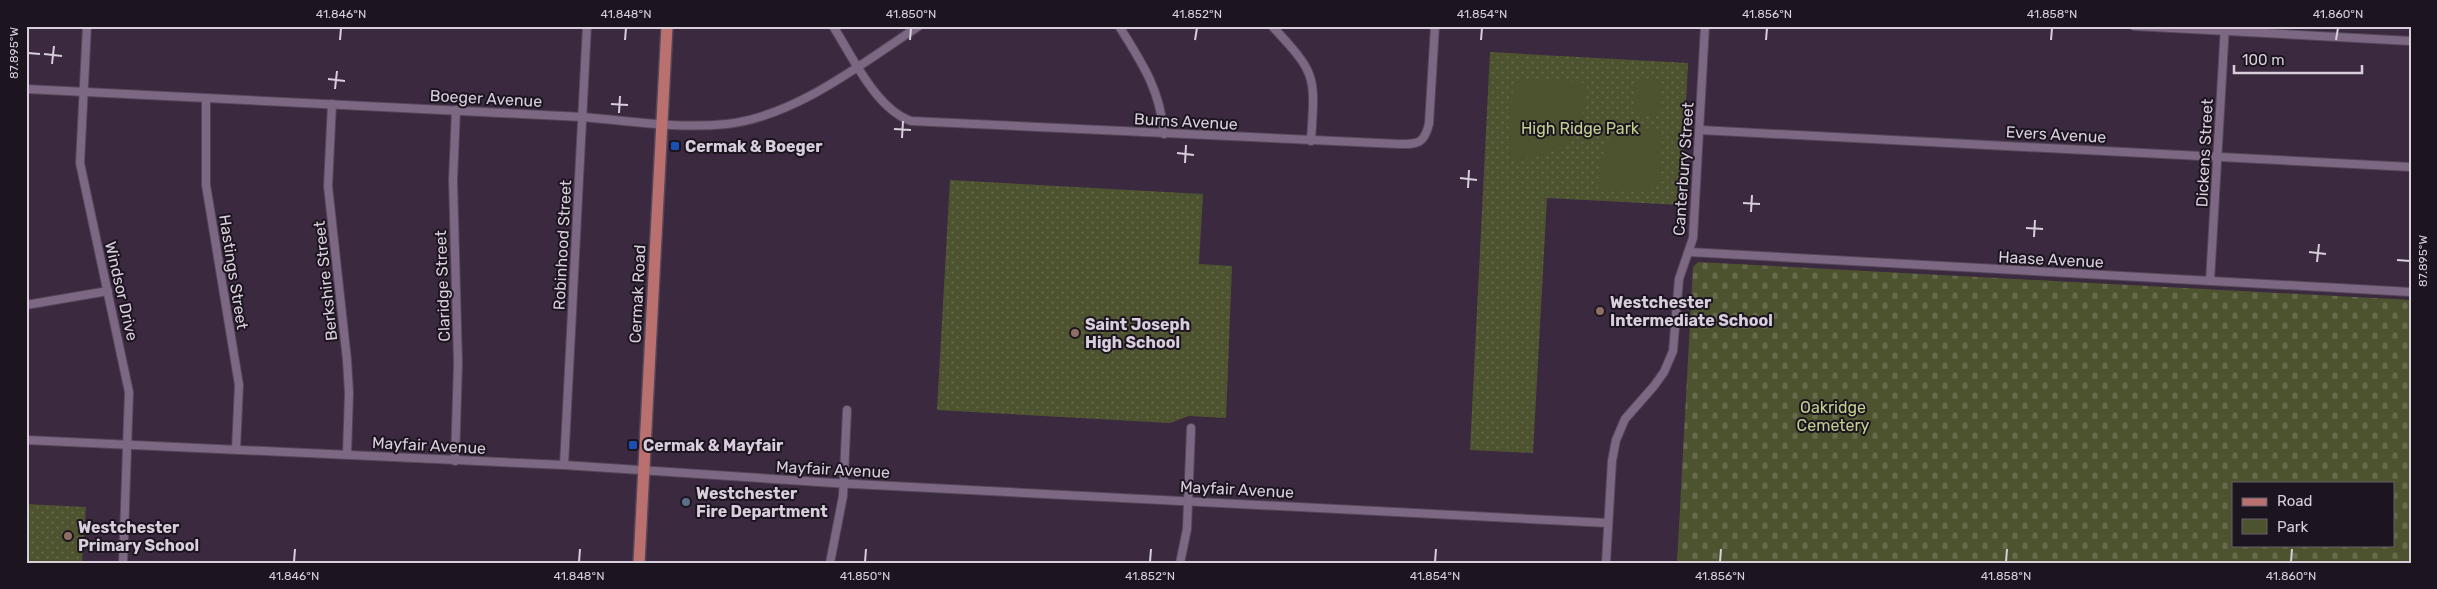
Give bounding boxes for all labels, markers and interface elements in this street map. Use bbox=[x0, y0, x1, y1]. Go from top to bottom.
text: 41.846°N bbox=[316, 7, 366, 21]
text: 41.848°N bbox=[601, 7, 651, 21]
text: 41.850°N bbox=[886, 7, 936, 21]
text: 41.852°N bbox=[1172, 7, 1222, 21]
text: 41.854°N bbox=[1457, 7, 1507, 21]
text: 41.856°N bbox=[1742, 7, 1792, 21]
text: 41.858°N bbox=[2027, 7, 2077, 21]
text: 41.860°N bbox=[2313, 7, 2363, 21]
text: 87.895°W bbox=[7, 27, 21, 79]
scale bar bbox=[2234, 42, 2362, 74]
text: 100 m bbox=[2242, 51, 2284, 69]
street label: Boeger Avenue bbox=[429, 86, 543, 111]
street label: Dickens Street bbox=[2192, 98, 2217, 208]
street label: Canterbury Street bbox=[1669, 101, 1698, 237]
street label: Burns Avenue bbox=[1134, 109, 1238, 134]
park label: High Ridge Park bbox=[1521, 119, 1640, 138]
street label: Evers Avenue bbox=[2005, 122, 2107, 147]
place label: Cermak & Boeger bbox=[685, 137, 823, 156]
marker: Cermak & Boeger bbox=[669, 140, 681, 152]
street label: Robinhood Street bbox=[550, 179, 575, 311]
street label: Hastings Street bbox=[215, 213, 252, 331]
street label: Berkshire Street bbox=[310, 220, 341, 342]
street label: Claridge Street bbox=[431, 230, 454, 342]
text: 87.895°W bbox=[2416, 235, 2430, 287]
street label: Windsor Drive bbox=[101, 240, 142, 343]
street label: Cermak Road bbox=[625, 244, 650, 344]
street label: Haase Avenue bbox=[1998, 247, 2104, 272]
place label: Westchester Intermediate School bbox=[1610, 293, 1773, 330]
marker: Westchester Intermediate School bbox=[1594, 305, 1606, 317]
place label: Saint Joseph High School bbox=[1085, 315, 1190, 352]
marker: Saint Joseph High School bbox=[1069, 327, 1081, 339]
park label: Oakridge Cemetery bbox=[1797, 398, 1870, 435]
street label: Mayfair Avenue bbox=[371, 433, 487, 458]
place label: Cermak & Mayfair bbox=[643, 436, 784, 455]
marker: Cermak & Mayfair bbox=[627, 439, 639, 451]
street label: Mayfair Avenue bbox=[775, 457, 891, 482]
street label: Mayfair Avenue bbox=[1179, 477, 1295, 502]
legend bbox=[2232, 482, 2394, 546]
place label: Westchester Fire Department bbox=[696, 484, 828, 521]
text: Road bbox=[2277, 492, 2313, 510]
marker: Westchester Fire Department bbox=[680, 496, 692, 508]
place label: Westchester Primary School bbox=[78, 518, 199, 555]
text: Park bbox=[2277, 518, 2308, 536]
marker: Westchester Primary School bbox=[62, 530, 74, 542]
text: 41.846°N bbox=[269, 569, 319, 583]
text: 41.848°N bbox=[554, 569, 604, 583]
text: 41.850°N bbox=[840, 569, 890, 583]
text: 41.852°N bbox=[1125, 569, 1175, 583]
text: 41.854°N bbox=[1410, 569, 1460, 583]
text: 41.856°N bbox=[1695, 569, 1745, 583]
text: 41.858°N bbox=[1981, 569, 2031, 583]
text: 41.860°N bbox=[2266, 569, 2316, 583]

